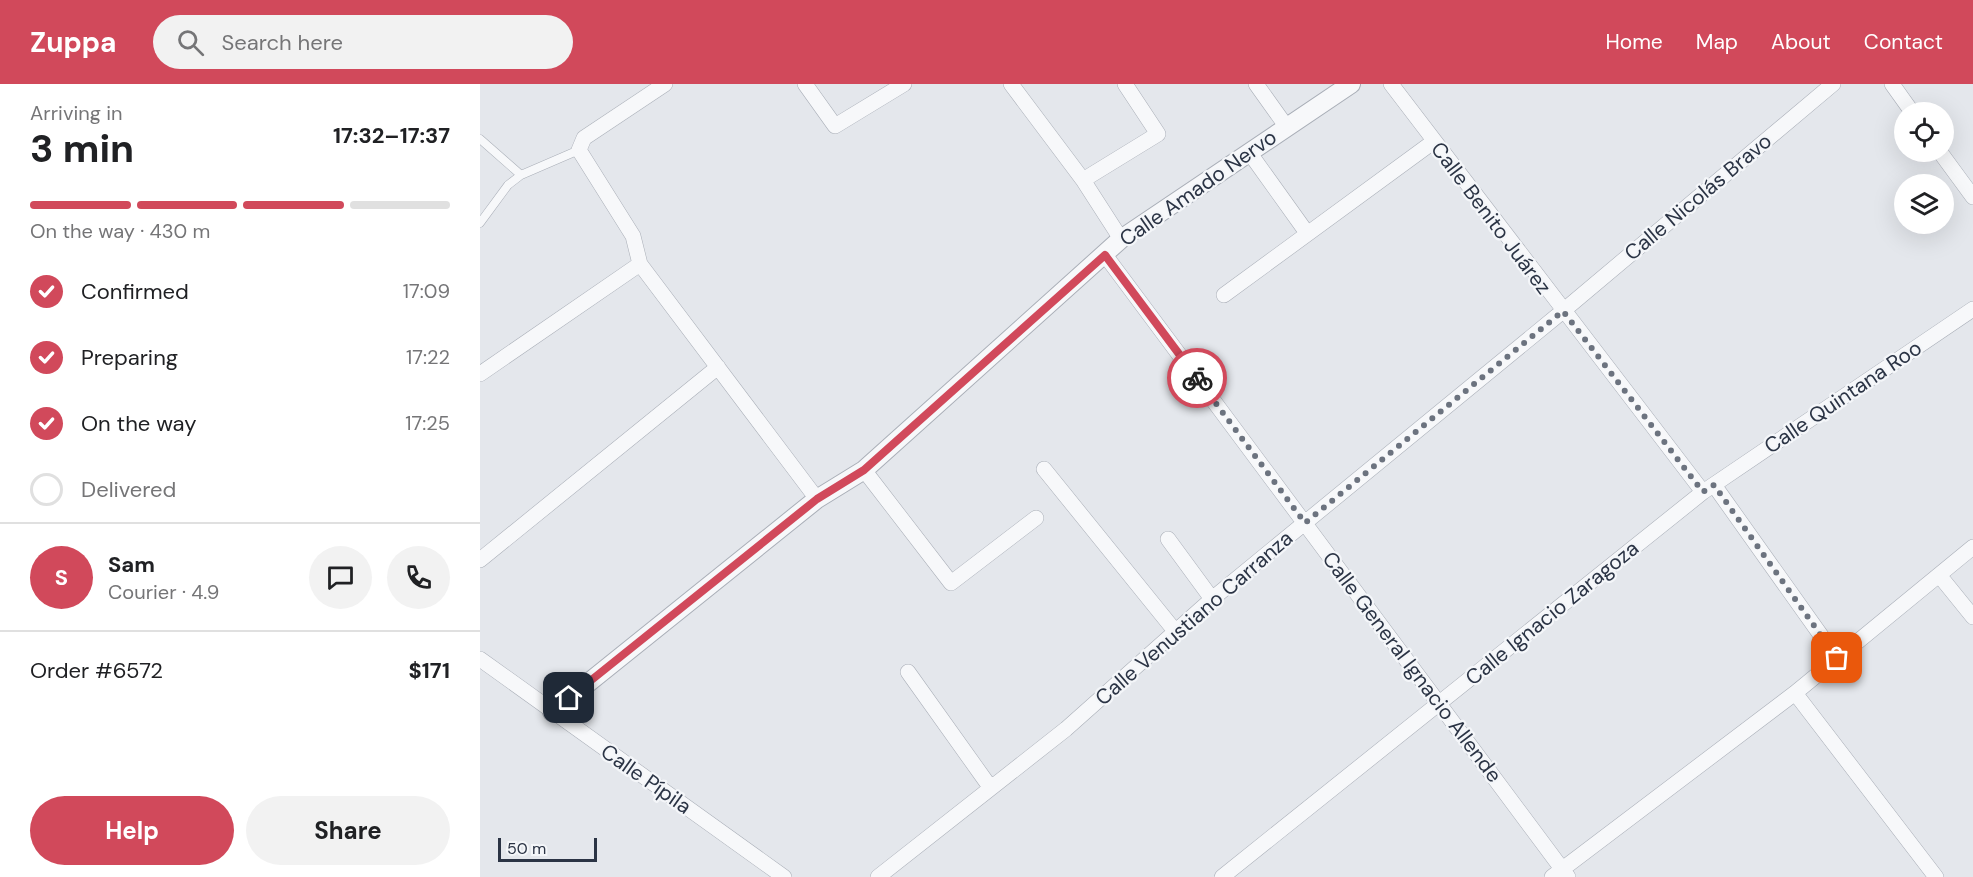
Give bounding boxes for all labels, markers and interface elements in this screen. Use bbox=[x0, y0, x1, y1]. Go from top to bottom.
search box bbox=[153, 15, 573, 69]
text: Zuppa bbox=[30, 24, 117, 61]
icon: search bbox=[174, 26, 207, 59]
text: Search here bbox=[222, 28, 343, 57]
text: Home bbox=[1605, 28, 1663, 56]
text: Map bbox=[1696, 28, 1738, 56]
text: About bbox=[1771, 28, 1831, 56]
text: Contact bbox=[1864, 28, 1943, 56]
text: Arriving in bbox=[30, 100, 122, 126]
map controls bbox=[1894, 102, 1954, 234]
button: locate bbox=[1894, 102, 1954, 162]
text: 17:32–17:37 bbox=[333, 121, 450, 150]
text: 3 min bbox=[30, 123, 134, 174]
street label: Calle Amado Nervo bbox=[1114, 123, 1282, 253]
street label: Calle Nicolás Bravo bbox=[1618, 127, 1778, 267]
street label: Calle Benito Juárez bbox=[1424, 136, 1558, 300]
button: layers bbox=[1894, 174, 1954, 234]
text: On the way · 430 m bbox=[30, 218, 210, 244]
icon: check bbox=[30, 275, 63, 308]
text: Confirmed bbox=[81, 277, 189, 306]
text: 17:09 bbox=[403, 278, 450, 304]
street label: Calle Quintana Roo bbox=[1759, 334, 1927, 460]
icon: check bbox=[30, 341, 63, 374]
text: Preparing bbox=[81, 343, 178, 372]
text: 17:22 bbox=[406, 344, 450, 370]
courier bbox=[1167, 348, 1227, 408]
icon: bike bbox=[1181, 362, 1214, 395]
icon: check bbox=[30, 407, 63, 440]
text: On the way bbox=[81, 409, 196, 438]
text: 17:25 bbox=[405, 410, 450, 436]
text: Delivered bbox=[81, 475, 176, 504]
street label: Calle Venustiano Carranza bbox=[1089, 524, 1299, 712]
street label: Calle Ignacio Zaragoza bbox=[1460, 534, 1644, 692]
button: chat bbox=[309, 546, 372, 609]
button: phone bbox=[387, 546, 450, 609]
street label: Calle General Ignacio Allende bbox=[1316, 546, 1508, 788]
text: Sam bbox=[108, 550, 155, 579]
text: S bbox=[55, 563, 68, 592]
text: Courier · 4.9 bbox=[108, 579, 219, 605]
pin bbox=[1811, 632, 1862, 683]
icon: bag bbox=[1820, 641, 1853, 674]
text: Order #6572 bbox=[30, 656, 163, 685]
text: $171 bbox=[408, 656, 450, 685]
pin bbox=[543, 672, 594, 723]
icon: home bbox=[552, 681, 585, 714]
street label: Calle Pípila bbox=[595, 738, 697, 820]
button: Help bbox=[30, 796, 234, 865]
button: Share bbox=[246, 796, 450, 865]
scale bar bbox=[498, 835, 597, 862]
text: 50 m bbox=[507, 838, 546, 859]

